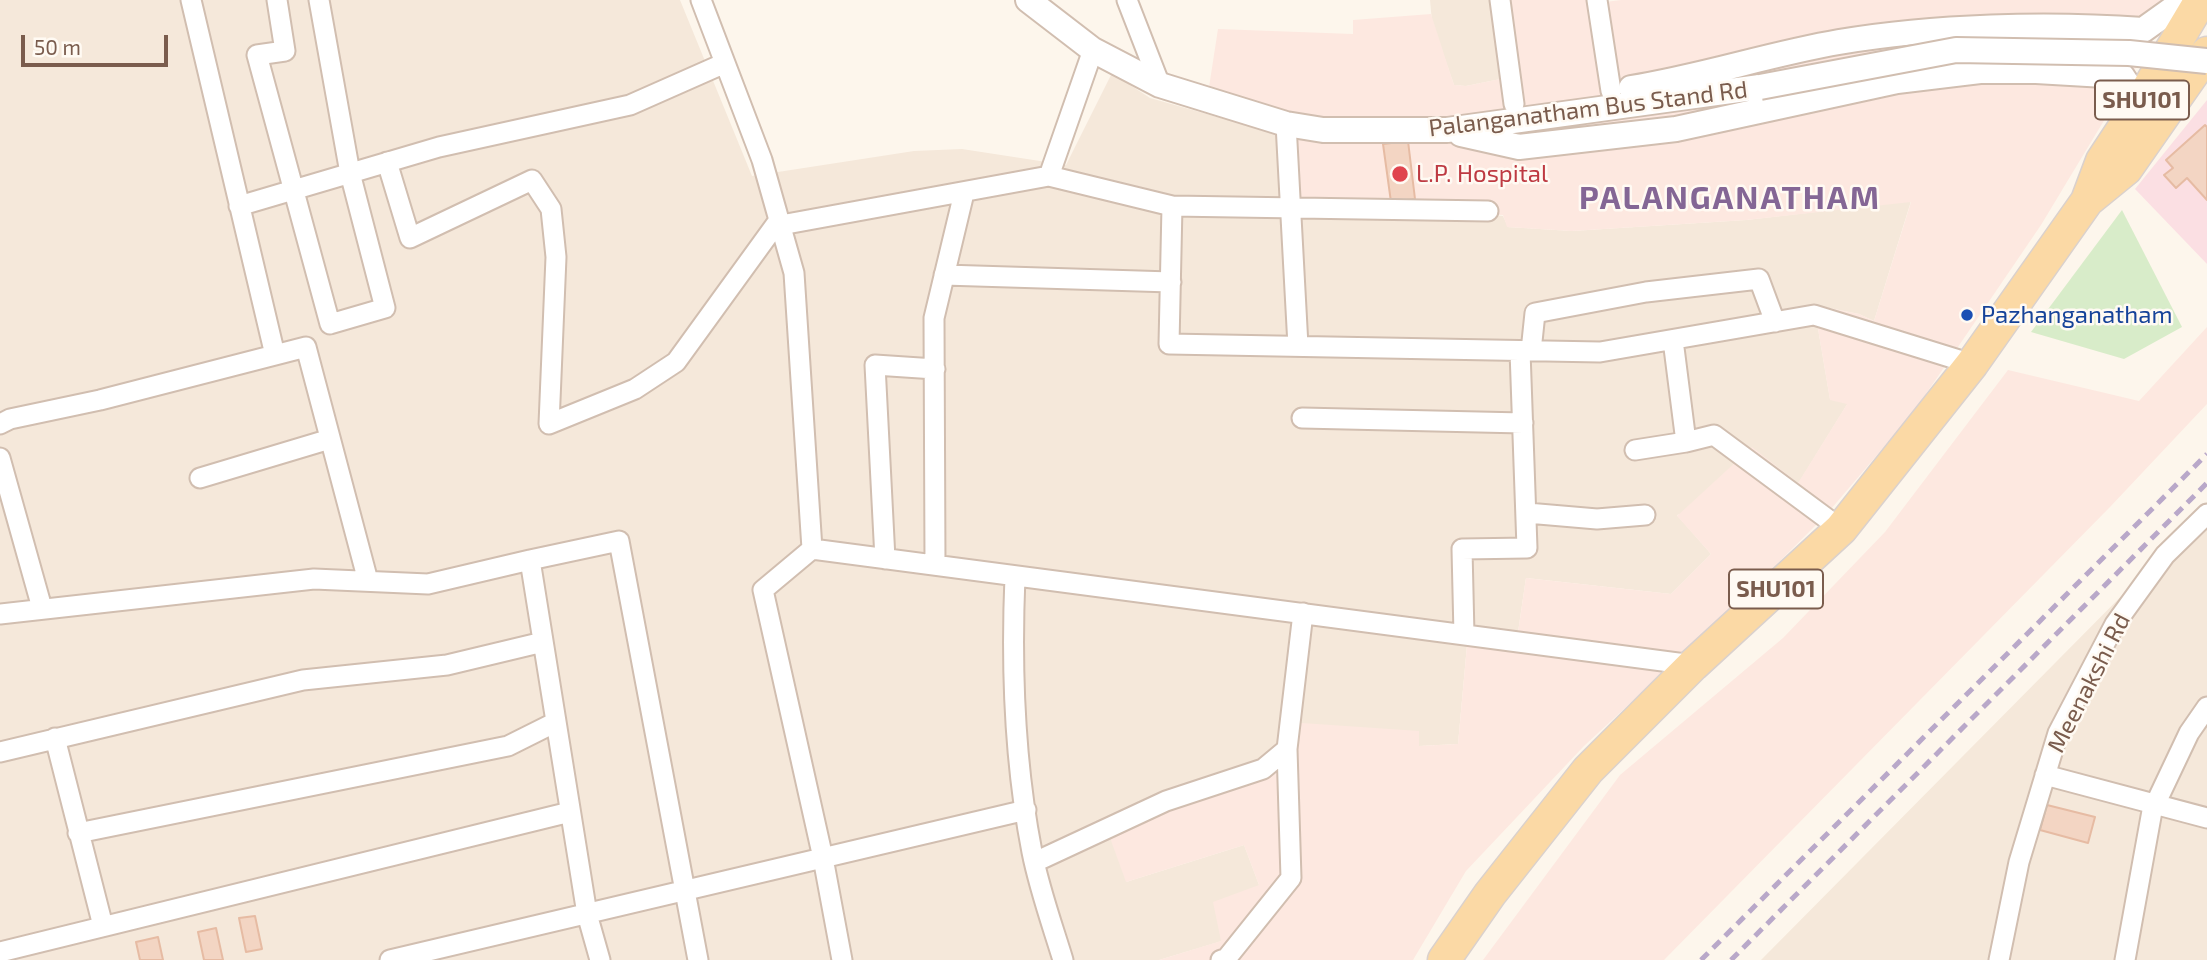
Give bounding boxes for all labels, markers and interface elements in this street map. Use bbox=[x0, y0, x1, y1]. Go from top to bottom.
scale bar bbox=[24, 21, 172, 65]
text: 50 m bbox=[34, 34, 81, 59]
street label: Palanganatham Bus Stand Rd bbox=[1427, 75, 1749, 143]
road number: SHU101 bbox=[2095, 80, 2189, 120]
place label: L.P. Hospital bbox=[1416, 160, 1548, 188]
marker: L.P. Hospital bbox=[1390, 164, 1410, 184]
district label: PALANGANATHAM bbox=[1581, 179, 1879, 217]
place label: Pazhanganatham bbox=[1981, 301, 2172, 329]
marker: Pazhanganatham bbox=[1959, 307, 1975, 323]
road number: SHU101 bbox=[1729, 569, 1823, 608]
street label: Meenakshi Rd bbox=[2042, 609, 2136, 757]

